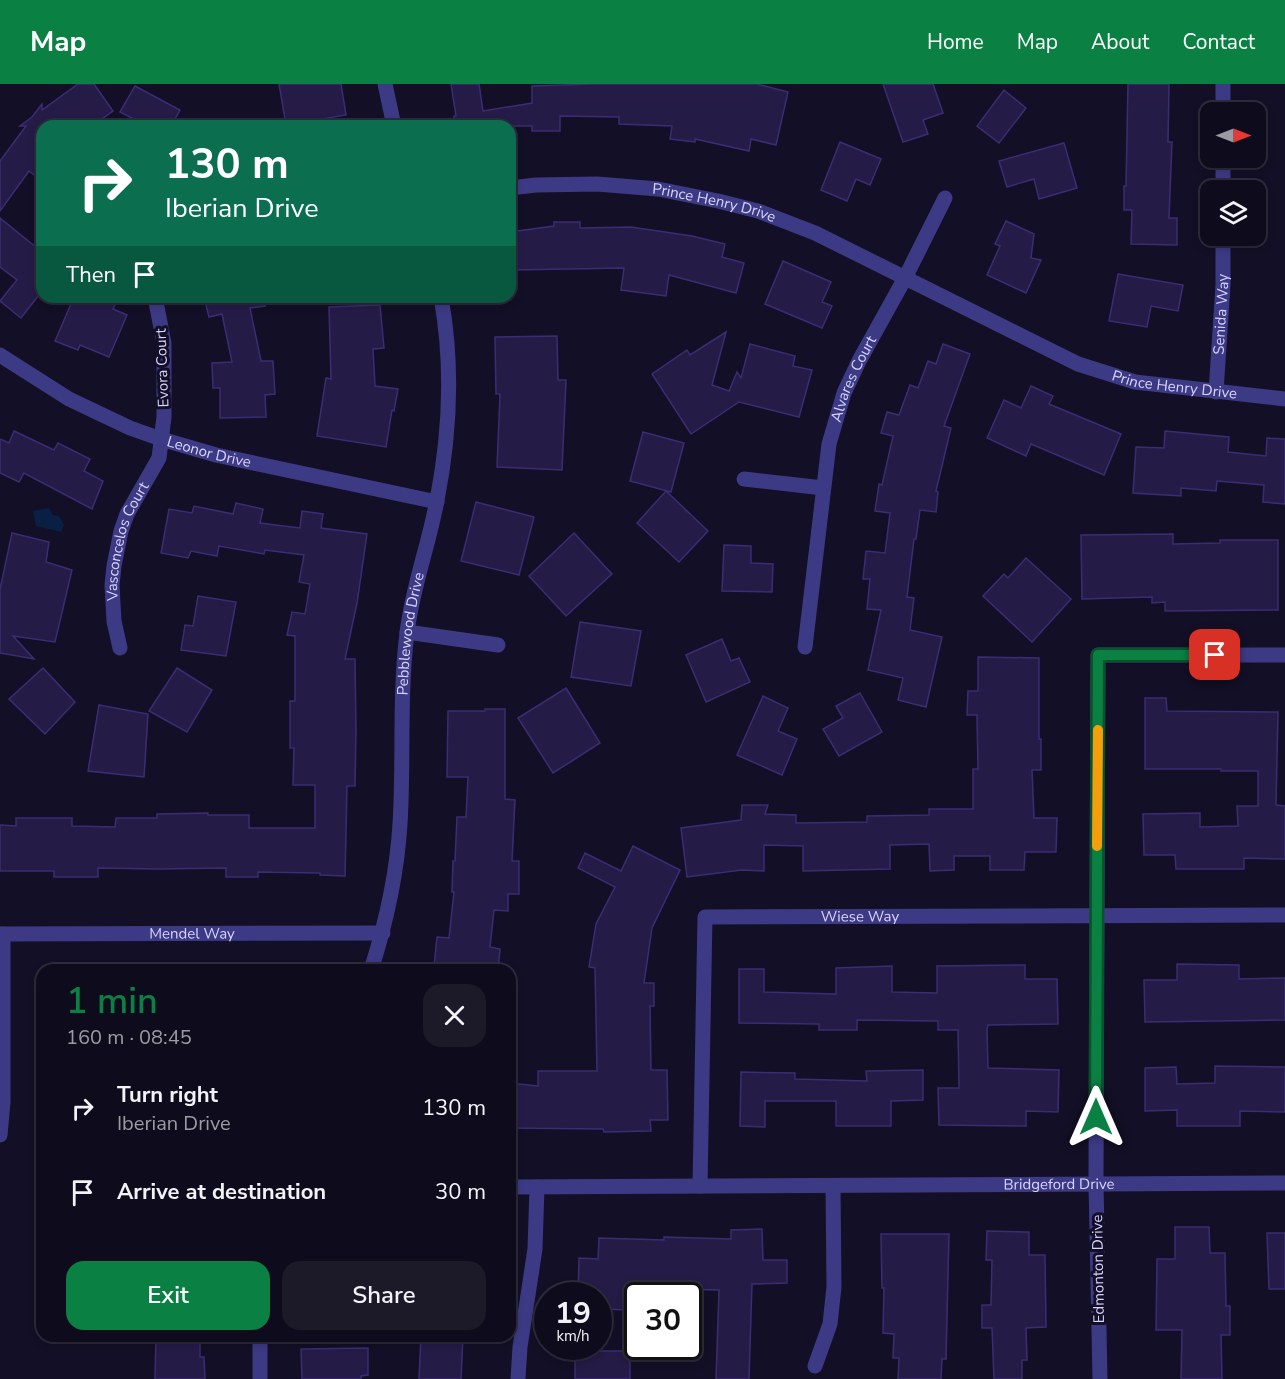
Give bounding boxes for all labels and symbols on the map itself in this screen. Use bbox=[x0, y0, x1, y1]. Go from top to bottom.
north arrow bbox=[1200, 102, 1266, 168]
street label: Prince Henry Drive bbox=[652, 179, 779, 227]
street label: Senida Way bbox=[1208, 273, 1233, 355]
street label: Evora Court bbox=[151, 327, 173, 408]
street label: Alvares Court bbox=[826, 332, 881, 424]
street label: Prince Henry Drive bbox=[1109, 365, 1238, 404]
street label: Leonor Drive bbox=[165, 431, 253, 472]
street label: Vasconcelos Court bbox=[102, 477, 154, 602]
street label: Pebblewood Drive bbox=[393, 570, 429, 696]
pin bbox=[1189, 629, 1240, 680]
street label: Wiese Way bbox=[821, 906, 899, 927]
street label: Mendel Way bbox=[149, 923, 235, 944]
position arrow bbox=[1064, 1085, 1128, 1149]
street label: Bridgeford Drive bbox=[1003, 1174, 1115, 1194]
street label: Edmonton Drive bbox=[1087, 1215, 1109, 1323]
speed limit sign: 30 bbox=[624, 1282, 702, 1360]

